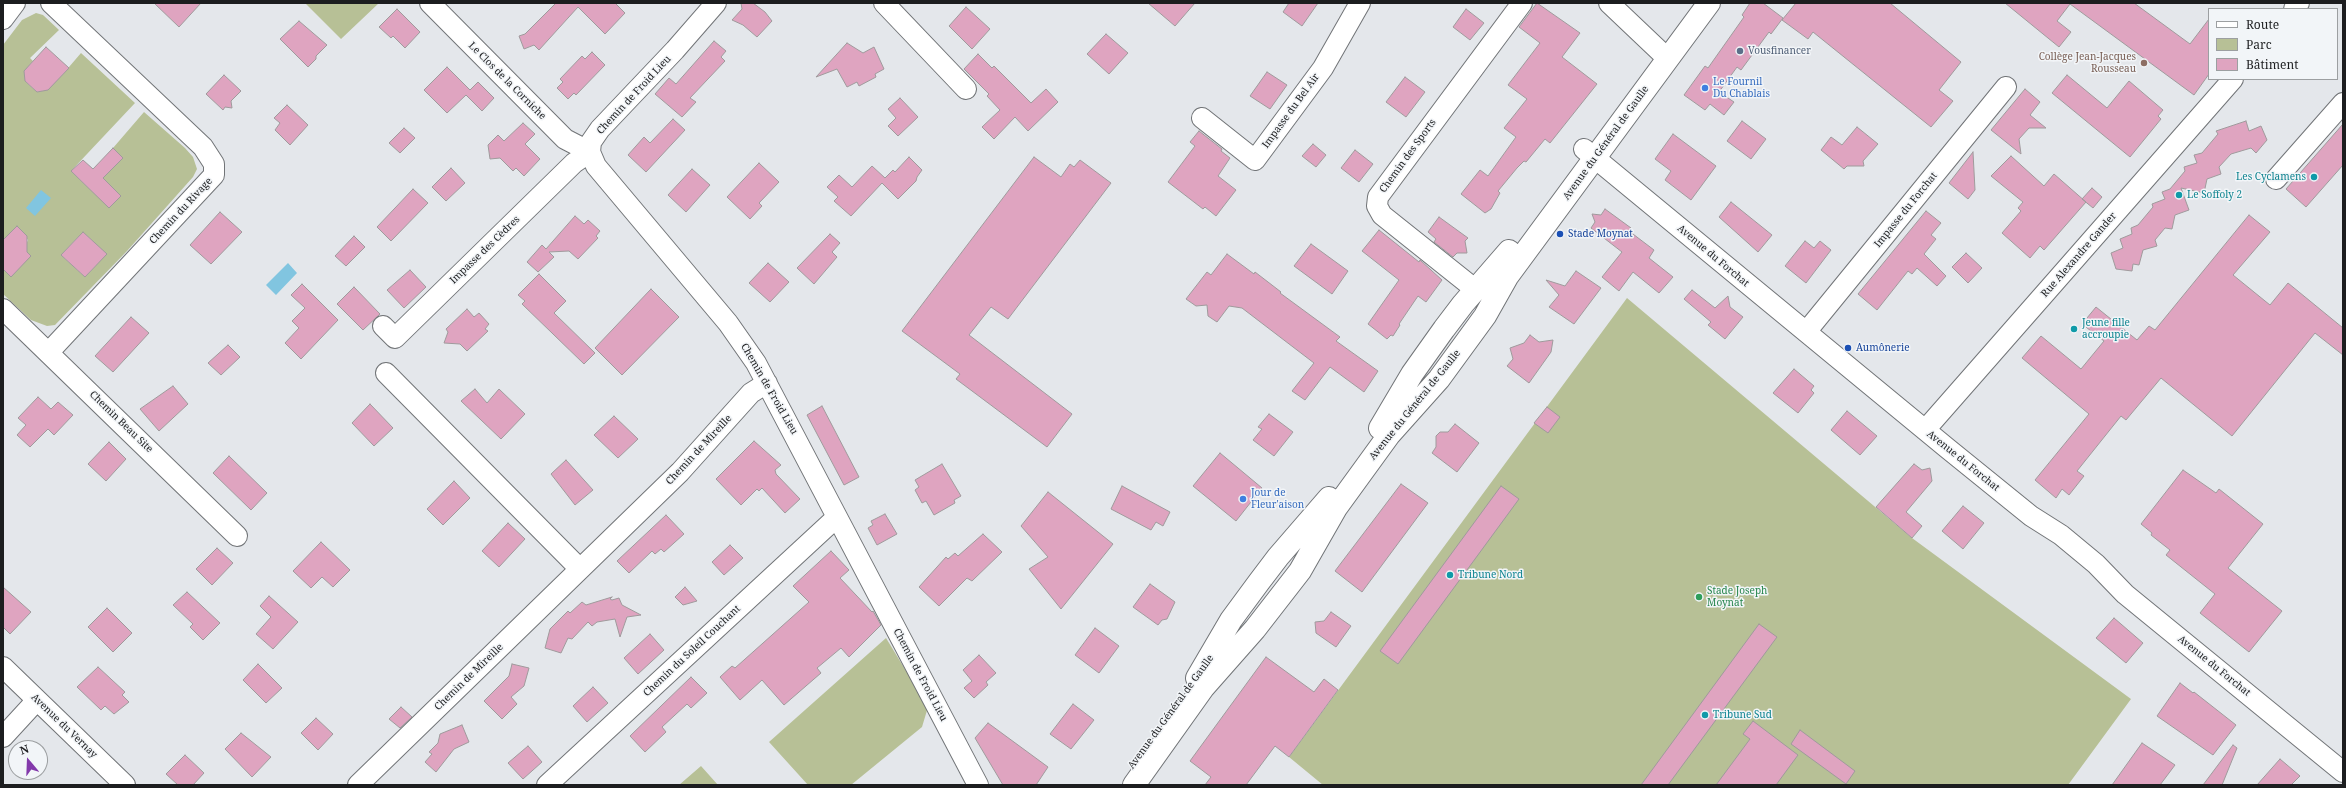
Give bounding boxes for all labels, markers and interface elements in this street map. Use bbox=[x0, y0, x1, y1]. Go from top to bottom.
legend bbox=[2208, 8, 2338, 80]
text: Route bbox=[2246, 16, 2279, 33]
text: Parc bbox=[2246, 36, 2272, 53]
street label: Le Clos de la Corniche bbox=[466, 40, 548, 122]
place label: Vousfinancer bbox=[1748, 45, 1811, 57]
marker: Vousfinancer bbox=[1735, 46, 1745, 56]
place label: Collège Jean-Jacques Rousseau bbox=[2039, 51, 2136, 74]
street label: Chemin de Froid Lieu bbox=[594, 53, 674, 137]
text: Bâtiment bbox=[2246, 56, 2298, 73]
marker: Collège Jean-Jacques Rousseau bbox=[2139, 58, 2149, 68]
street label: Impasse du Bel Air bbox=[1260, 71, 1322, 151]
place label: Le Fournil Du Chablais bbox=[1713, 76, 1770, 100]
marker: Le Fournil Du Chablais bbox=[1700, 83, 1710, 93]
street label: Avenue du Général de Gaulle bbox=[1560, 84, 1652, 202]
street label: Chemin des Sports bbox=[1377, 117, 1439, 195]
street label: Impasse du Forchat bbox=[1872, 170, 1940, 250]
place label: Les Cyclamens bbox=[2236, 171, 2306, 183]
marker: Les Cyclamens bbox=[2309, 172, 2319, 182]
street label: Chemin du Rivage bbox=[147, 175, 215, 247]
place label: Le Soffoly 2 bbox=[2187, 189, 2242, 201]
marker: Le Soffoly 2 bbox=[2174, 190, 2184, 200]
street label: Rue Alexandre Gander bbox=[2039, 210, 2119, 300]
street label: Impasse des Cèdres bbox=[448, 214, 522, 286]
street label: Avenue du Forchat bbox=[1675, 223, 1751, 289]
place label: Stade Moynat bbox=[1568, 228, 1633, 240]
marker: Stade Moynat bbox=[1555, 229, 1565, 239]
place label: Jeune fille accroupie bbox=[2082, 317, 2130, 340]
marker: Jeune fille accroupie bbox=[2069, 324, 2079, 334]
street label: Chemin de Froid Lieu bbox=[738, 341, 800, 437]
place label: Aumônerie bbox=[1856, 342, 1909, 354]
marker: Aumônerie bbox=[1843, 343, 1853, 353]
street label: Avenue du Général de Gaulle bbox=[1367, 347, 1463, 463]
street label: Chemin Beau Site bbox=[87, 389, 155, 455]
street label: Chemin de Mireille bbox=[664, 413, 734, 487]
street label: Avenue du Forchat bbox=[1924, 428, 2002, 494]
place label: Jour de Fleur'aison bbox=[1251, 487, 1304, 510]
marker: Jour de Fleur'aison bbox=[1238, 494, 1248, 504]
place label: Tribune Nord bbox=[1458, 569, 1523, 581]
marker: Tribune Nord bbox=[1445, 570, 1455, 580]
place label: Stade Joseph Moynat bbox=[1707, 585, 1767, 608]
marker: Stade Joseph Moynat bbox=[1694, 592, 1704, 602]
street label: Chemin du Soleil Couchant bbox=[641, 603, 743, 699]
street label: Chemin de Froid Lieu bbox=[891, 627, 949, 723]
street label: Avenue du Forchat bbox=[2175, 633, 2253, 699]
street label: Chemin de Mireille bbox=[432, 641, 506, 713]
street label: Avenue du Général de Gaulle bbox=[1125, 653, 1217, 771]
street label: Avenue du Vernay bbox=[28, 691, 100, 761]
place label: Tribune Sud bbox=[1713, 709, 1772, 721]
marker: Tribune Sud bbox=[1700, 710, 1710, 720]
north arrow bbox=[8, 740, 48, 780]
text: N bbox=[18, 741, 31, 758]

